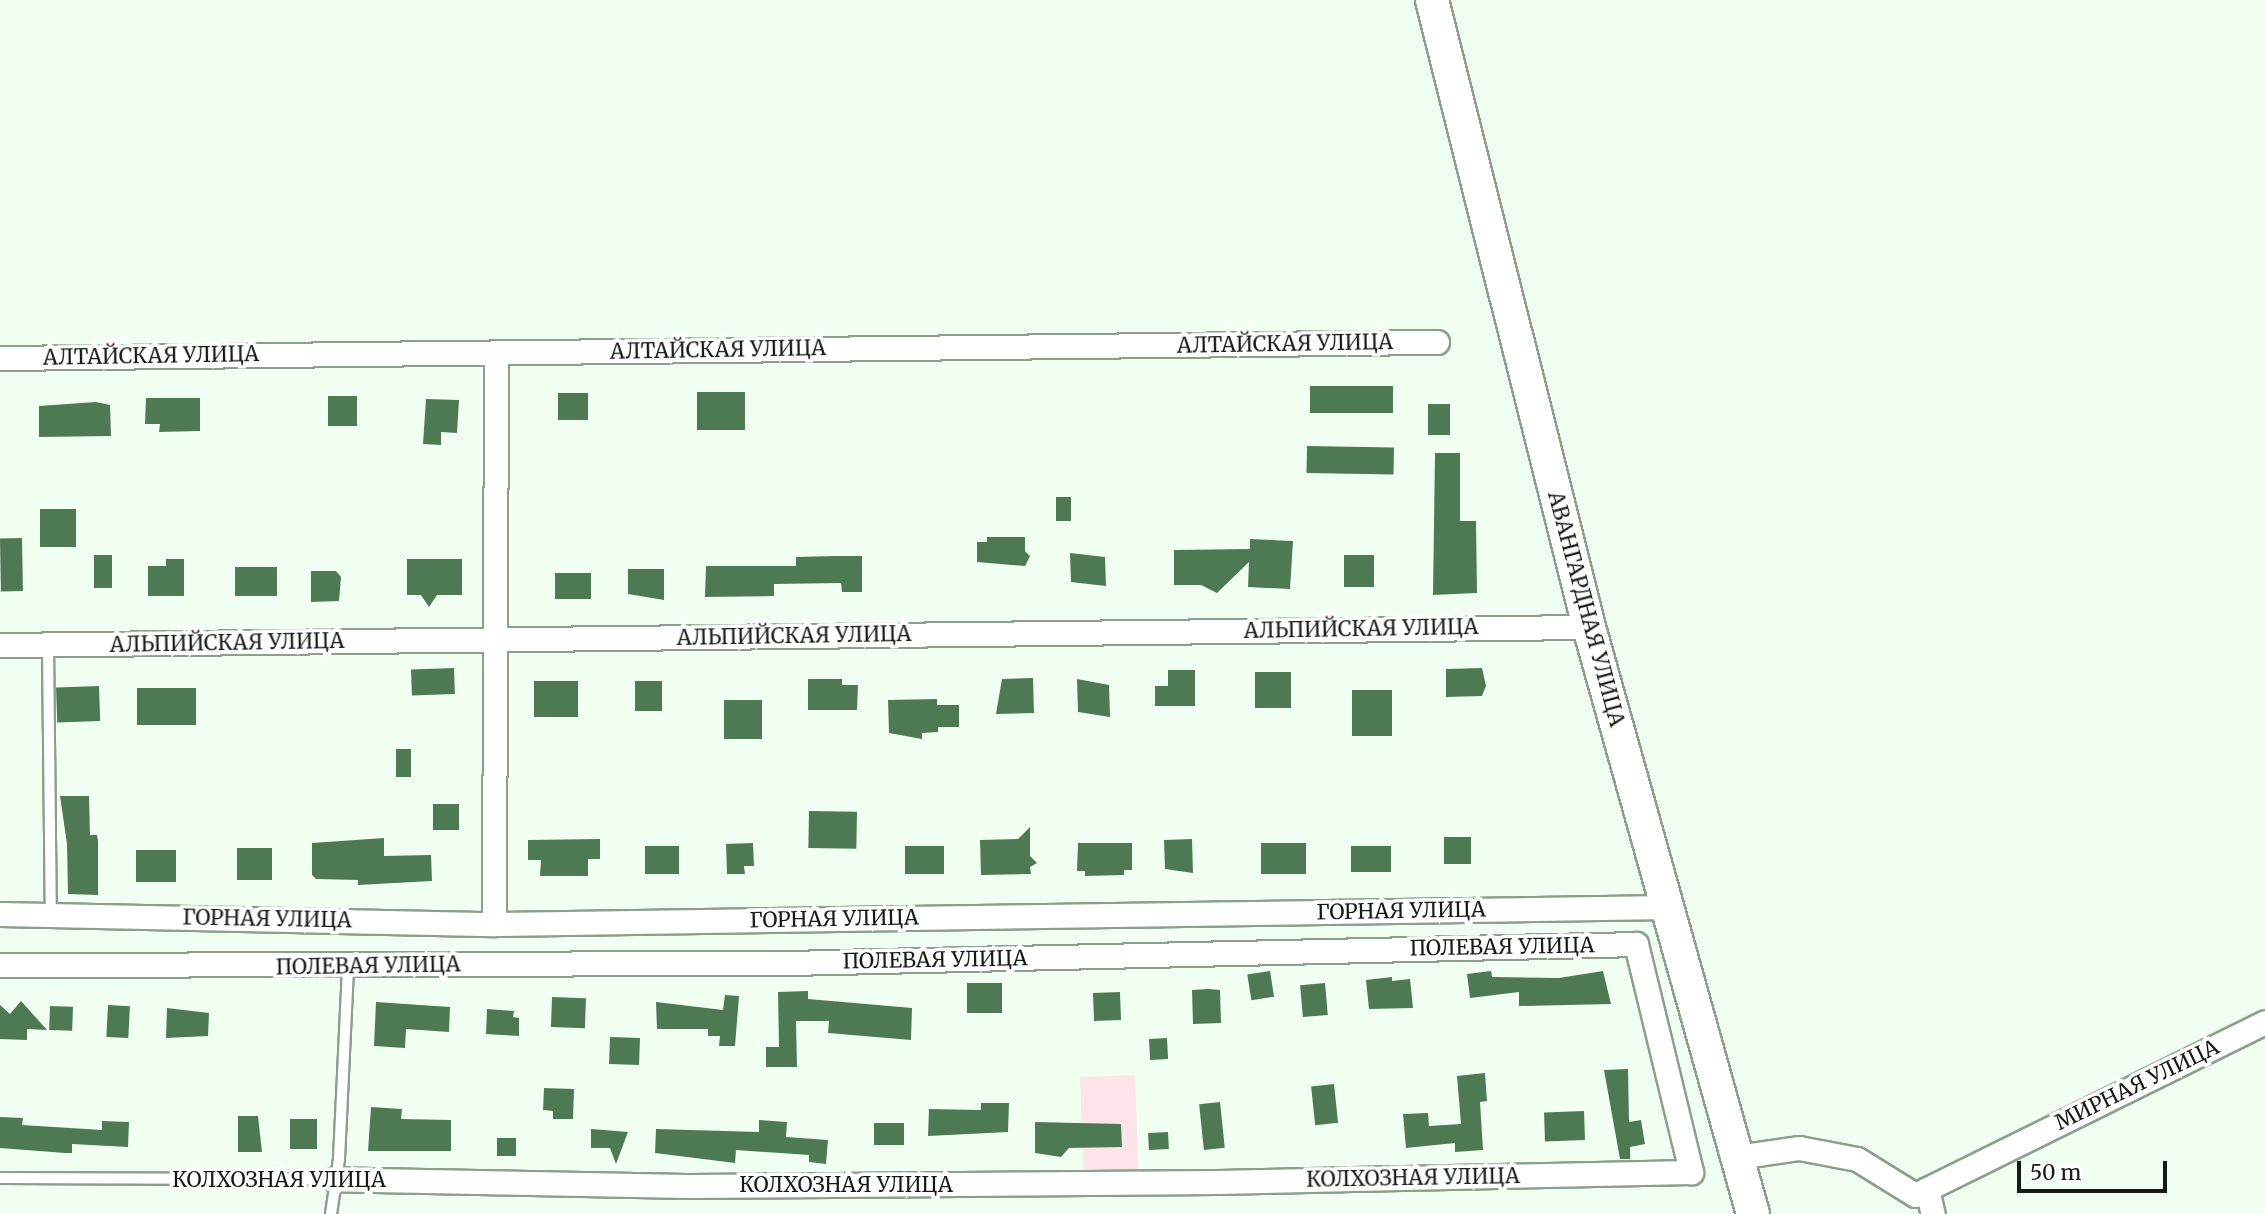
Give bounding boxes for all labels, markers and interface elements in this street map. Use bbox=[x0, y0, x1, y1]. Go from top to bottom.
street label: АЛТАЙСКАЯ УЛИЦА bbox=[1177, 330, 1393, 358]
street label: АЛТАЙСКАЯ УЛИЦА bbox=[610, 336, 826, 364]
street label: АЛТАЙСКАЯ УЛИЦА bbox=[43, 342, 259, 370]
street label: АВАНГАРДНАЯ УЛИЦА bbox=[1542, 489, 1630, 729]
street label: АЛЬПИЙСКАЯ УЛИЦА bbox=[1244, 614, 1478, 644]
street label: АЛЬПИЙСКАЯ УЛИЦА bbox=[677, 621, 911, 651]
street label: АЛЬПИЙСКАЯ УЛИЦА bbox=[110, 628, 344, 658]
street label: ГОРНАЯ УЛИЦА bbox=[1316, 897, 1486, 925]
street label: ГОРНАЯ УЛИЦА bbox=[182, 905, 352, 933]
street label: ГОРНАЯ УЛИЦА bbox=[749, 905, 919, 933]
street label: ПОЛЕВАЯ УЛИЦА bbox=[1409, 933, 1595, 961]
street label: ПОЛЕВАЯ УЛИЦА bbox=[842, 946, 1028, 974]
street label: ПОЛЕВАЯ УЛИЦА bbox=[275, 952, 461, 980]
street label: МИРНАЯ УЛИЦА bbox=[2051, 1034, 2223, 1136]
scale bar bbox=[2020, 1148, 2170, 1192]
text: 50 m bbox=[2030, 1159, 2081, 1186]
street label: КОЛХОЗНАЯ УЛИЦА bbox=[1306, 1164, 1520, 1192]
street label: КОЛХОЗНАЯ УЛИЦА bbox=[172, 1167, 386, 1193]
street label: КОЛХОЗНАЯ УЛИЦА bbox=[739, 1172, 953, 1198]

